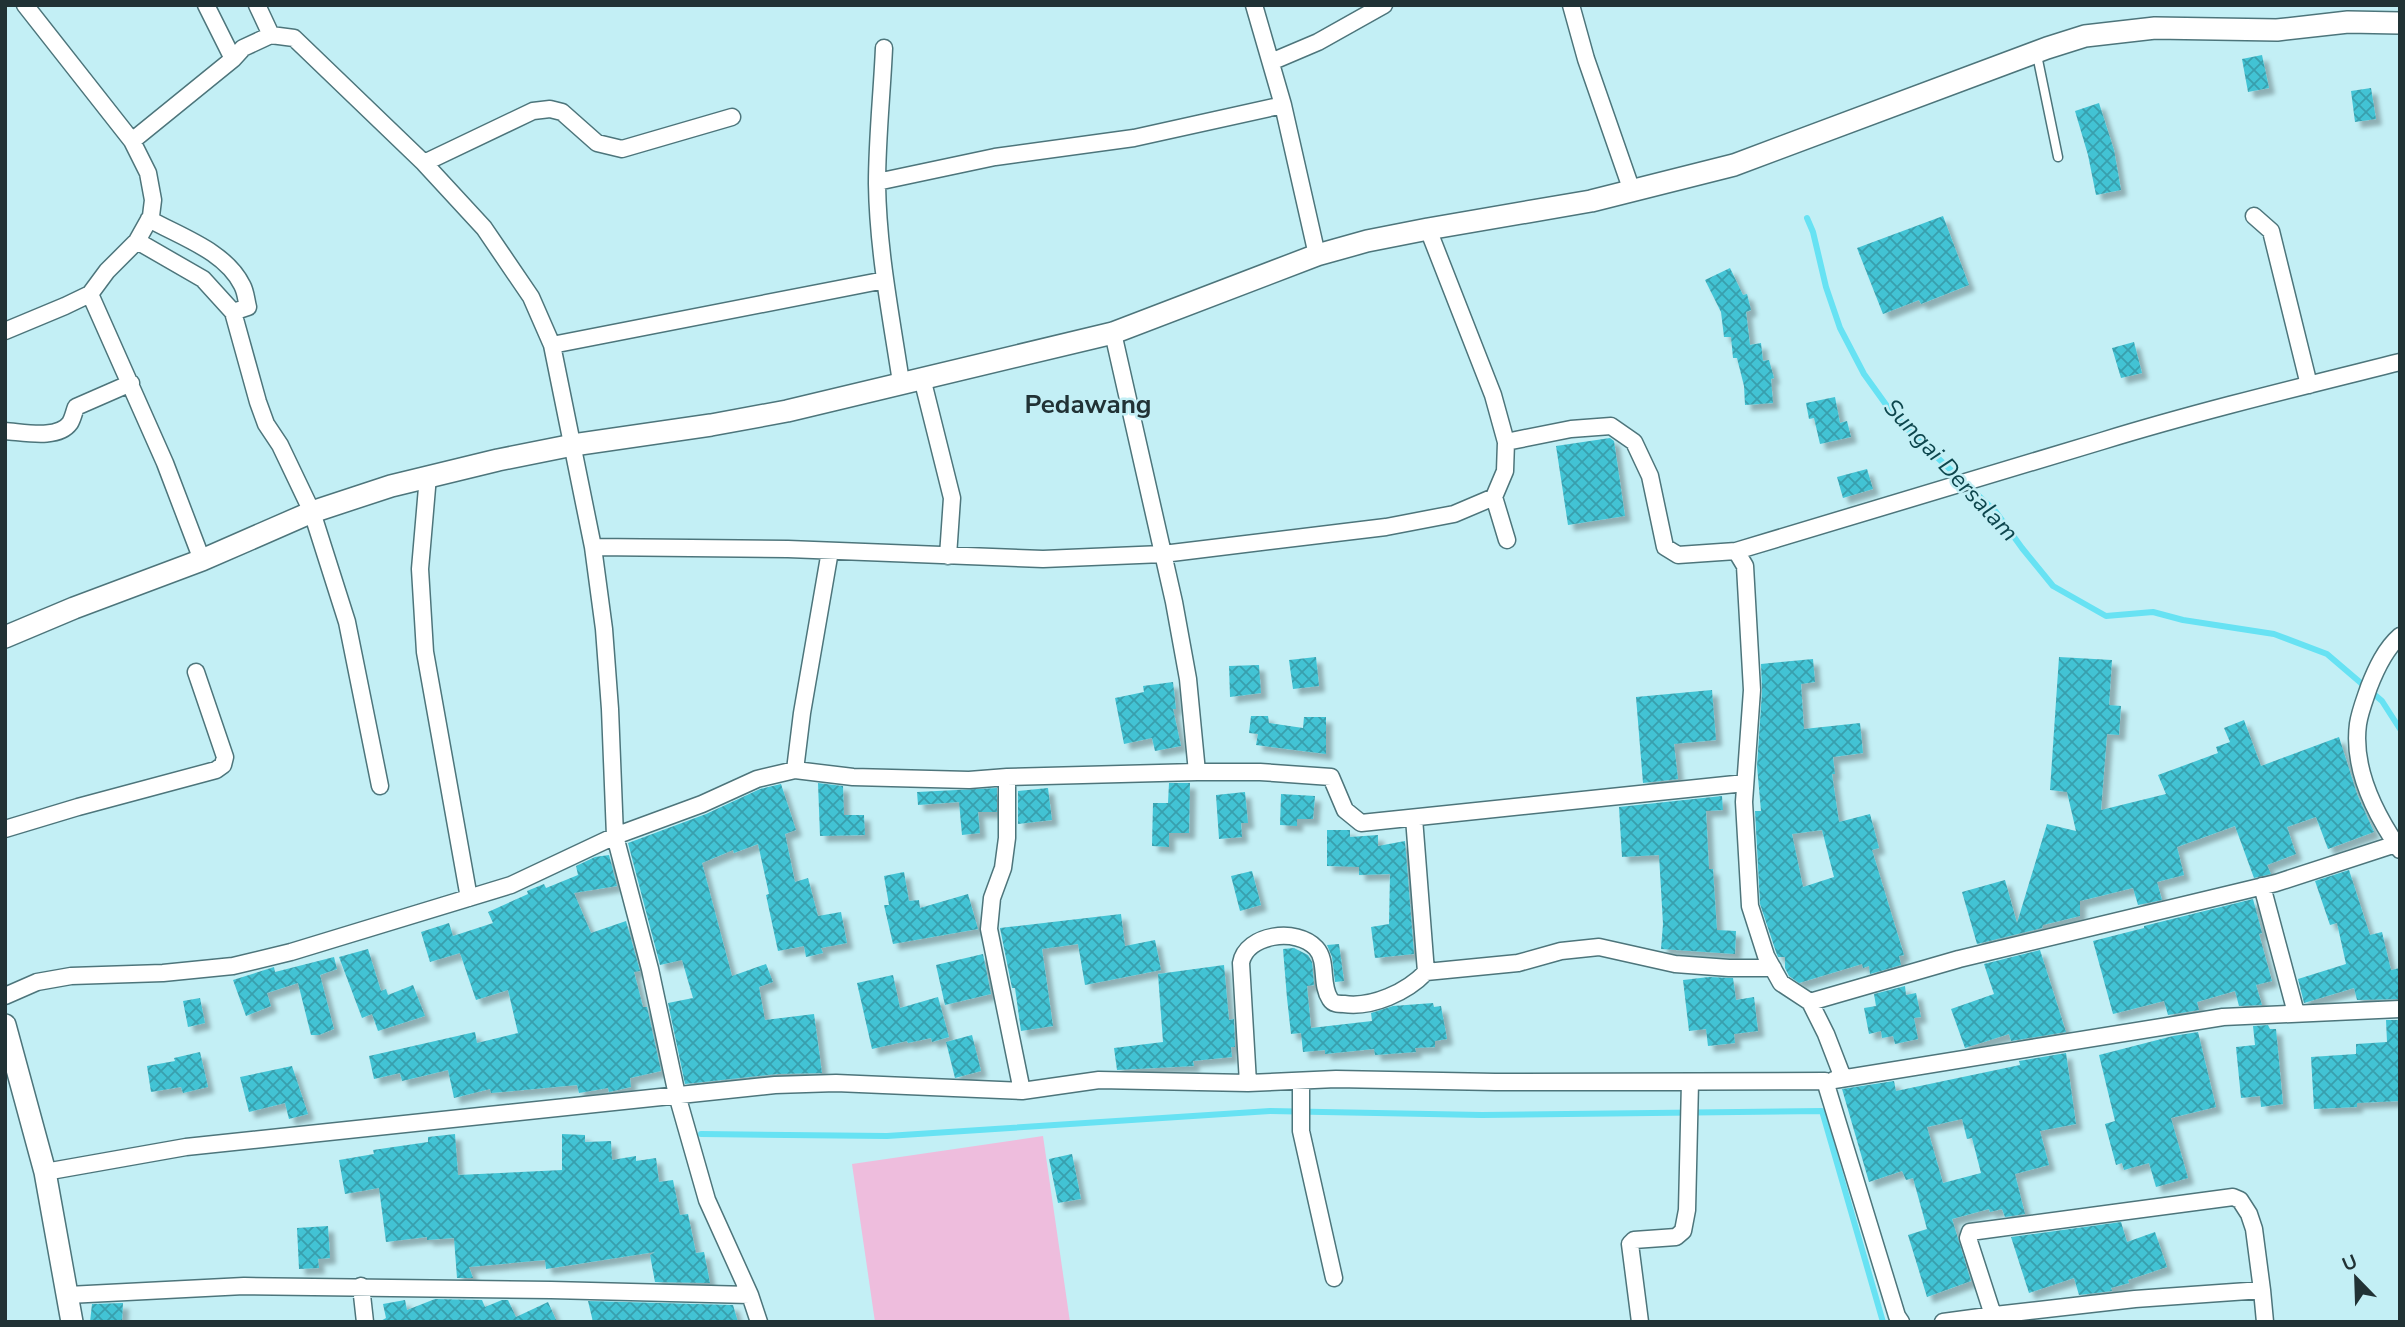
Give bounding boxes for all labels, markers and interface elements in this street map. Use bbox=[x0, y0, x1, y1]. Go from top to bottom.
district label: Pedawang bbox=[1024, 387, 1152, 422]
water label: Sungai Dersalam bbox=[1877, 392, 2025, 548]
north arrow bbox=[2321, 1243, 2391, 1313]
text: U bbox=[2338, 1249, 2361, 1278]

